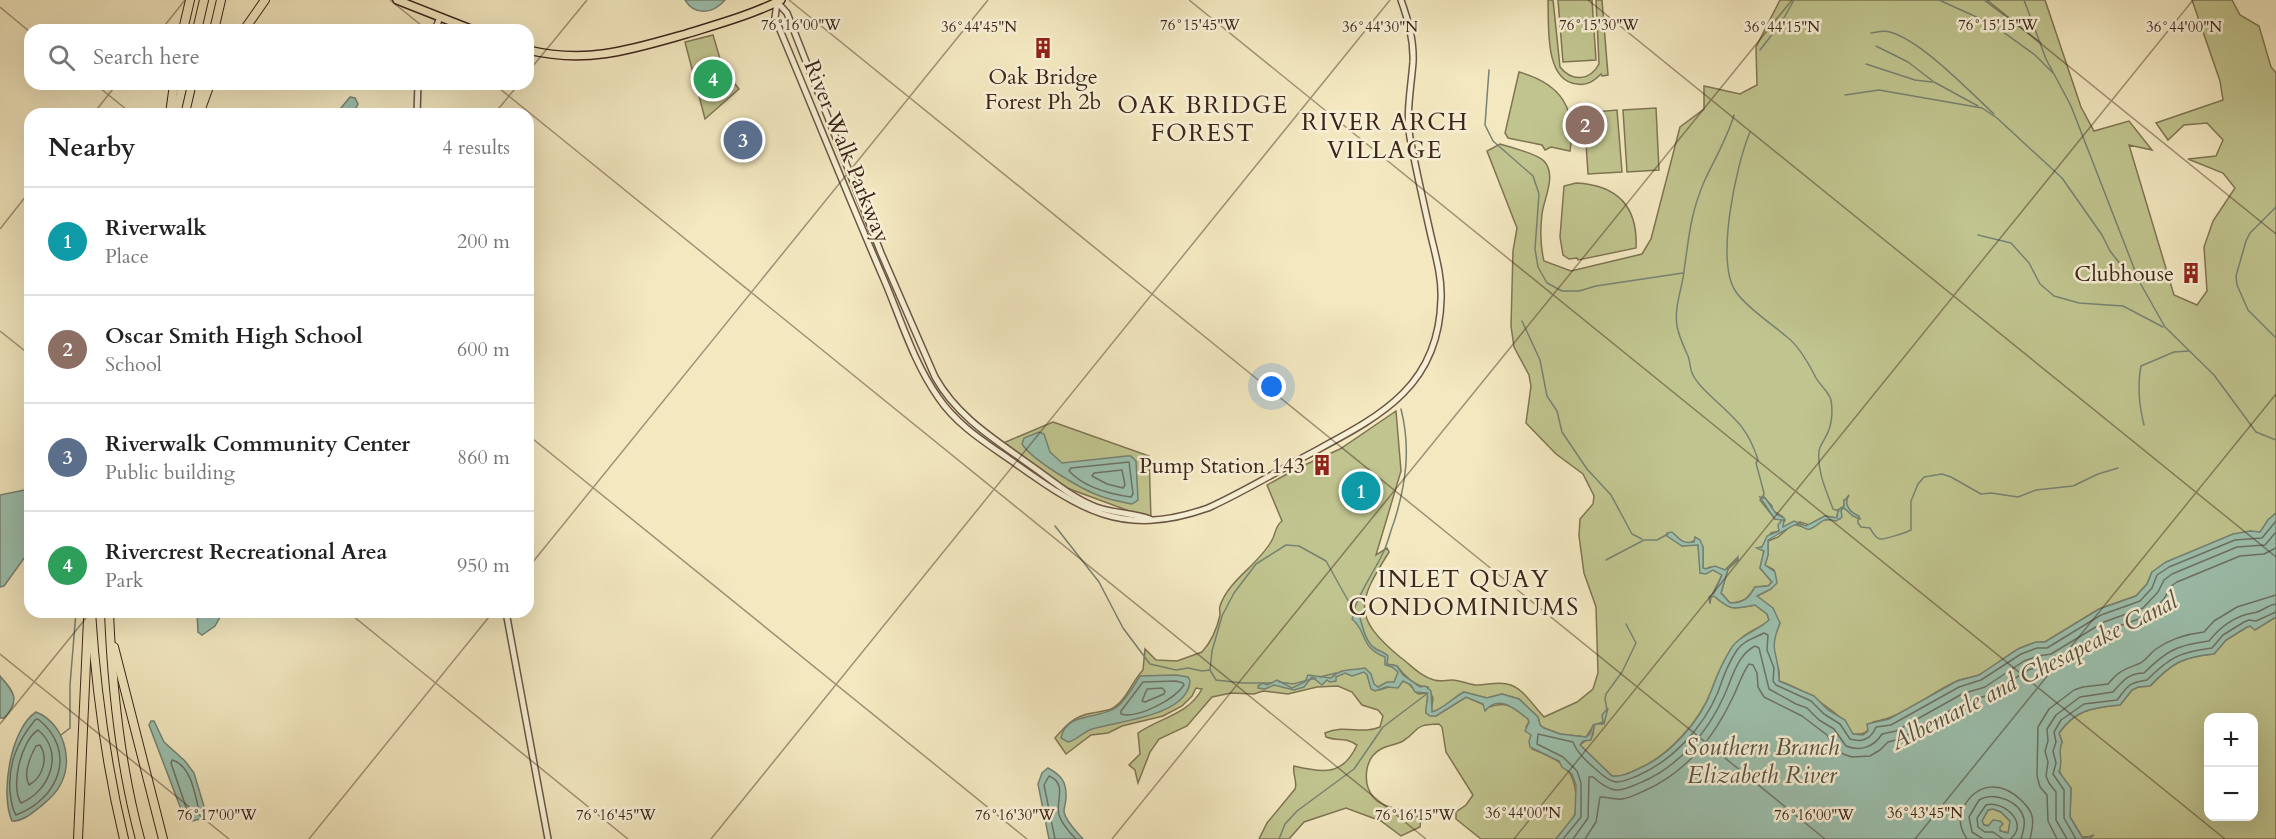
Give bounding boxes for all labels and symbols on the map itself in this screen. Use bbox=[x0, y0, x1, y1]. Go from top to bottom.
text: 76°16'00"W bbox=[761, 15, 841, 35]
text: 76°15'45"W bbox=[1160, 15, 1240, 35]
text: 76°15'30"W bbox=[1559, 15, 1639, 35]
text: 76°15'15"W bbox=[1958, 15, 2038, 35]
text: 36°44'45"N bbox=[941, 17, 1017, 37]
text: 36°44'30"N bbox=[1342, 17, 1418, 37]
text: 36°44'15"N bbox=[1744, 17, 1820, 37]
text: 36°44'00"N bbox=[2146, 17, 2222, 37]
building icon: Oak Bridge Forest Ph 2b bbox=[1031, 36, 1055, 60]
pin: 4 bbox=[694, 56, 732, 101]
street label: River Walk Parkway bbox=[797, 56, 898, 248]
place label: Oak Bridge Forest Ph 2b bbox=[985, 62, 1101, 117]
district label: OAK BRIDGE FOREST bbox=[1117, 89, 1289, 150]
pin: 2 bbox=[1566, 102, 1604, 148]
district label: RIVER ARCH VILLAGE bbox=[1301, 106, 1469, 167]
pin: 3 bbox=[724, 118, 762, 162]
place label: Clubhouse bbox=[2074, 259, 2174, 289]
building icon: Clubhouse bbox=[2179, 261, 2203, 285]
your location bbox=[1257, 372, 1286, 401]
place label: Pump Station 143 bbox=[1139, 451, 1305, 481]
building icon: Pump Station 143 bbox=[1310, 453, 1334, 477]
pin: 1 bbox=[1342, 468, 1380, 514]
district label: INLET QUAY CONDOMINIUMS bbox=[1348, 563, 1580, 624]
water label: Albemarle and Chesapeake Canal bbox=[1884, 584, 2185, 759]
water label: Southern Branch Elizabeth River bbox=[1685, 731, 1840, 792]
text: 36°44'00"N bbox=[1485, 803, 1561, 823]
text: 36°43'45"N bbox=[1887, 803, 1963, 823]
text: 76°17'00"W bbox=[177, 805, 257, 825]
text: 76°16'45"W bbox=[576, 805, 656, 825]
text: 76°16'30"W bbox=[975, 805, 1055, 825]
text: 76°16'15"W bbox=[1375, 805, 1455, 825]
text: 76°16'00"W bbox=[1774, 805, 1854, 825]

